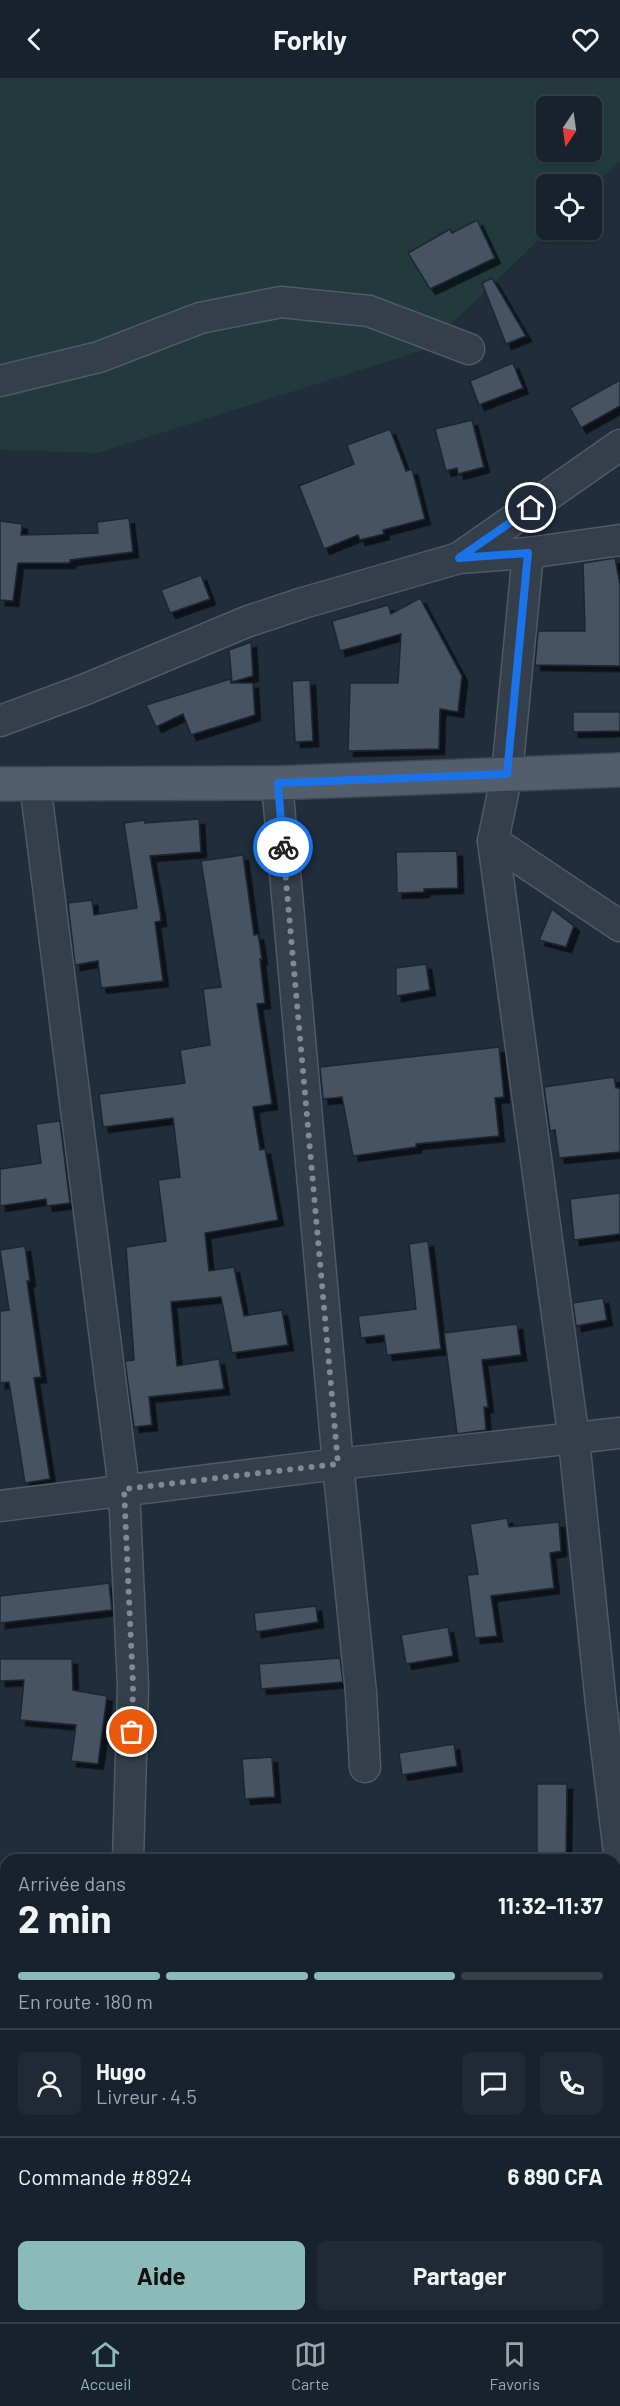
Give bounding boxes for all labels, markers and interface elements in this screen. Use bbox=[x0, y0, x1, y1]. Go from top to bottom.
icon: back bbox=[18, 23, 51, 56]
text: Forkly bbox=[273, 23, 347, 55]
icon: heart bbox=[569, 23, 602, 56]
north arrow bbox=[536, 96, 602, 162]
map controls bbox=[536, 96, 602, 240]
button: locate bbox=[536, 174, 602, 240]
pin bbox=[505, 482, 556, 533]
icon: home bbox=[514, 491, 547, 524]
courier bbox=[253, 817, 313, 877]
icon: bike bbox=[267, 831, 300, 864]
pin bbox=[106, 1706, 157, 1757]
icon: bag bbox=[115, 1715, 148, 1748]
text: Arrivée dans bbox=[18, 1871, 126, 1895]
text: 11:32–11:37 bbox=[498, 1892, 603, 1918]
text: 2 min bbox=[18, 1894, 111, 1941]
text: En route · 180 m bbox=[18, 1989, 153, 2013]
button: person bbox=[18, 2052, 81, 2115]
button: chat bbox=[462, 2052, 525, 2115]
button: phone bbox=[540, 2052, 603, 2115]
text: Hugo bbox=[96, 2058, 146, 2084]
text: Livreur · 4.5 bbox=[96, 2084, 197, 2108]
text: Commande #8924 bbox=[18, 2163, 192, 2189]
text: 6 890 CFA bbox=[508, 2163, 603, 2189]
button: Aide bbox=[18, 2241, 305, 2310]
button: Partager bbox=[317, 2241, 603, 2310]
tab: Accueil bbox=[80, 2338, 131, 2393]
tab: Carte bbox=[291, 2338, 329, 2393]
tab: Favoris bbox=[490, 2338, 540, 2393]

